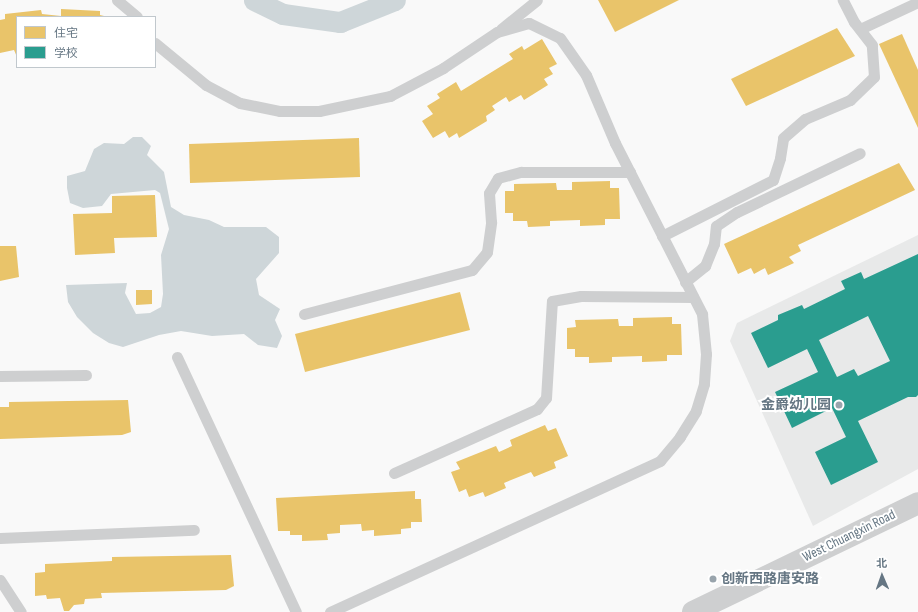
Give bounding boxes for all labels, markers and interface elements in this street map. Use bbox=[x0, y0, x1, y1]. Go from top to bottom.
legend bbox=[16, 16, 156, 68]
text: 住宅 bbox=[54, 26, 78, 41]
text: 学校 bbox=[54, 46, 78, 61]
place label: 金爵幼儿园 bbox=[761, 397, 831, 413]
marker: 金爵幼儿园 bbox=[834, 400, 844, 410]
street label: West Chuangxin Road bbox=[800, 506, 898, 566]
north arrow bbox=[862, 556, 902, 596]
text: 北 bbox=[876, 557, 887, 570]
place label: 创新西路唐安路 bbox=[721, 571, 819, 587]
marker: 创新西路唐安路 bbox=[708, 574, 718, 584]

